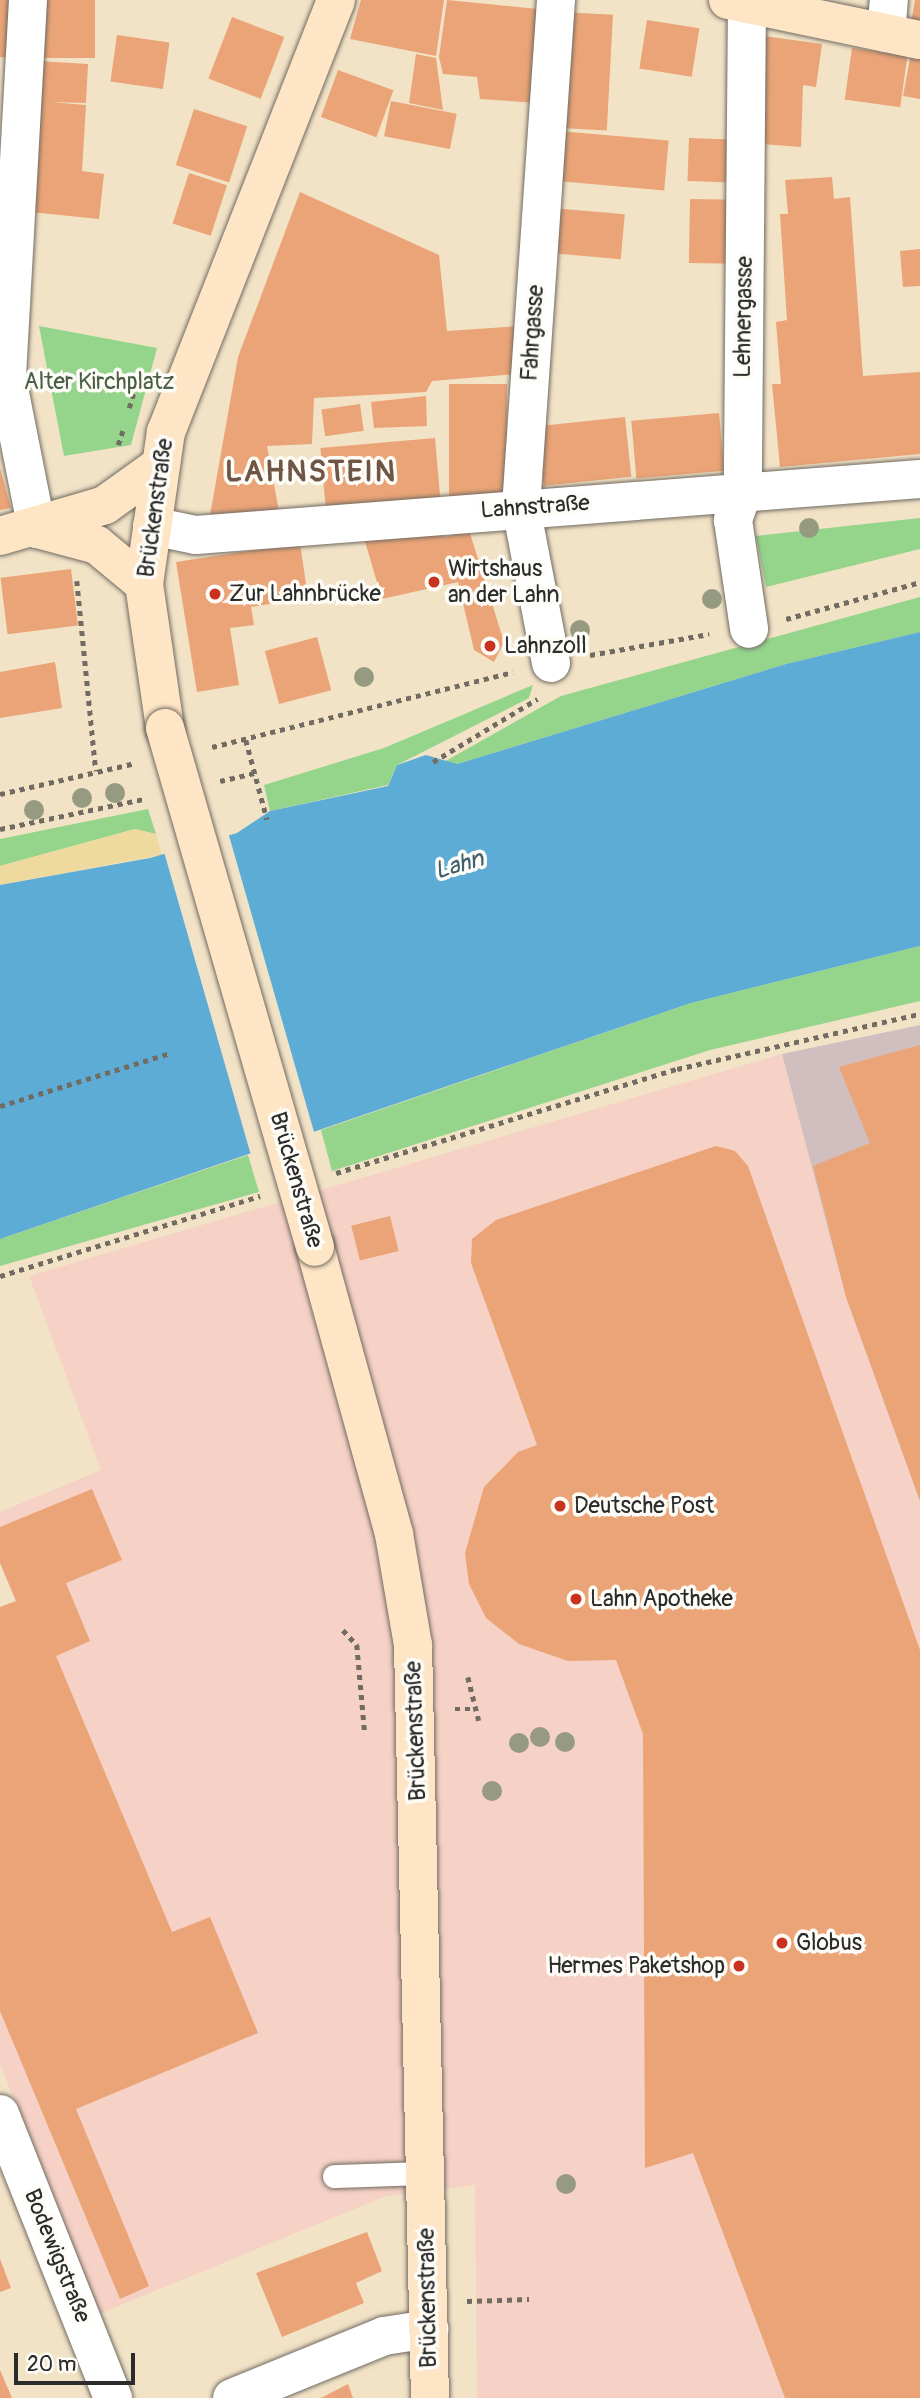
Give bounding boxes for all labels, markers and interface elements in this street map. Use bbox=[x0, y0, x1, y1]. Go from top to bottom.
street label: Lehnergasse bbox=[729, 256, 759, 378]
street label: Fahrgasse bbox=[516, 284, 550, 382]
park label: Alter Kirchplatz bbox=[24, 368, 174, 396]
street label: Brückenstraße bbox=[133, 437, 179, 579]
district label: LAHNSTEIN bbox=[226, 454, 396, 490]
street label: Lahnstraße bbox=[479, 489, 591, 525]
place label: Wirtshaus an der Lahn bbox=[448, 555, 560, 609]
marker: Wirtshaus an der Lahn bbox=[426, 574, 442, 590]
place label: Zur Lahnbrücke bbox=[229, 580, 381, 608]
marker: Zur Lahnbrücke bbox=[207, 586, 223, 602]
place label: Lahnzoll bbox=[504, 632, 587, 660]
marker: Lahnzoll bbox=[482, 638, 498, 654]
water label: Lahn bbox=[431, 844, 487, 886]
street label: Brückenstraße bbox=[263, 1109, 329, 1251]
place label: Deutsche Post bbox=[574, 1492, 714, 1520]
marker: Deutsche Post bbox=[552, 1498, 568, 1514]
place label: Lahn Apotheke bbox=[590, 1585, 733, 1613]
marker: Lahn Apotheke bbox=[568, 1591, 584, 1607]
street label: Brückenstraße bbox=[400, 1660, 432, 1802]
place label: Globus bbox=[796, 1929, 862, 1957]
marker: Globus bbox=[774, 1935, 790, 1951]
place label: Hermes Paketshop bbox=[548, 1952, 725, 1980]
marker: Hermes Paketshop bbox=[731, 1958, 747, 1974]
street label: Bodewigstraße bbox=[18, 2185, 96, 2327]
street label: Brückenstraße bbox=[413, 2228, 443, 2368]
scale bar bbox=[18, 2338, 138, 2382]
text: 20 m bbox=[27, 2351, 76, 2378]

